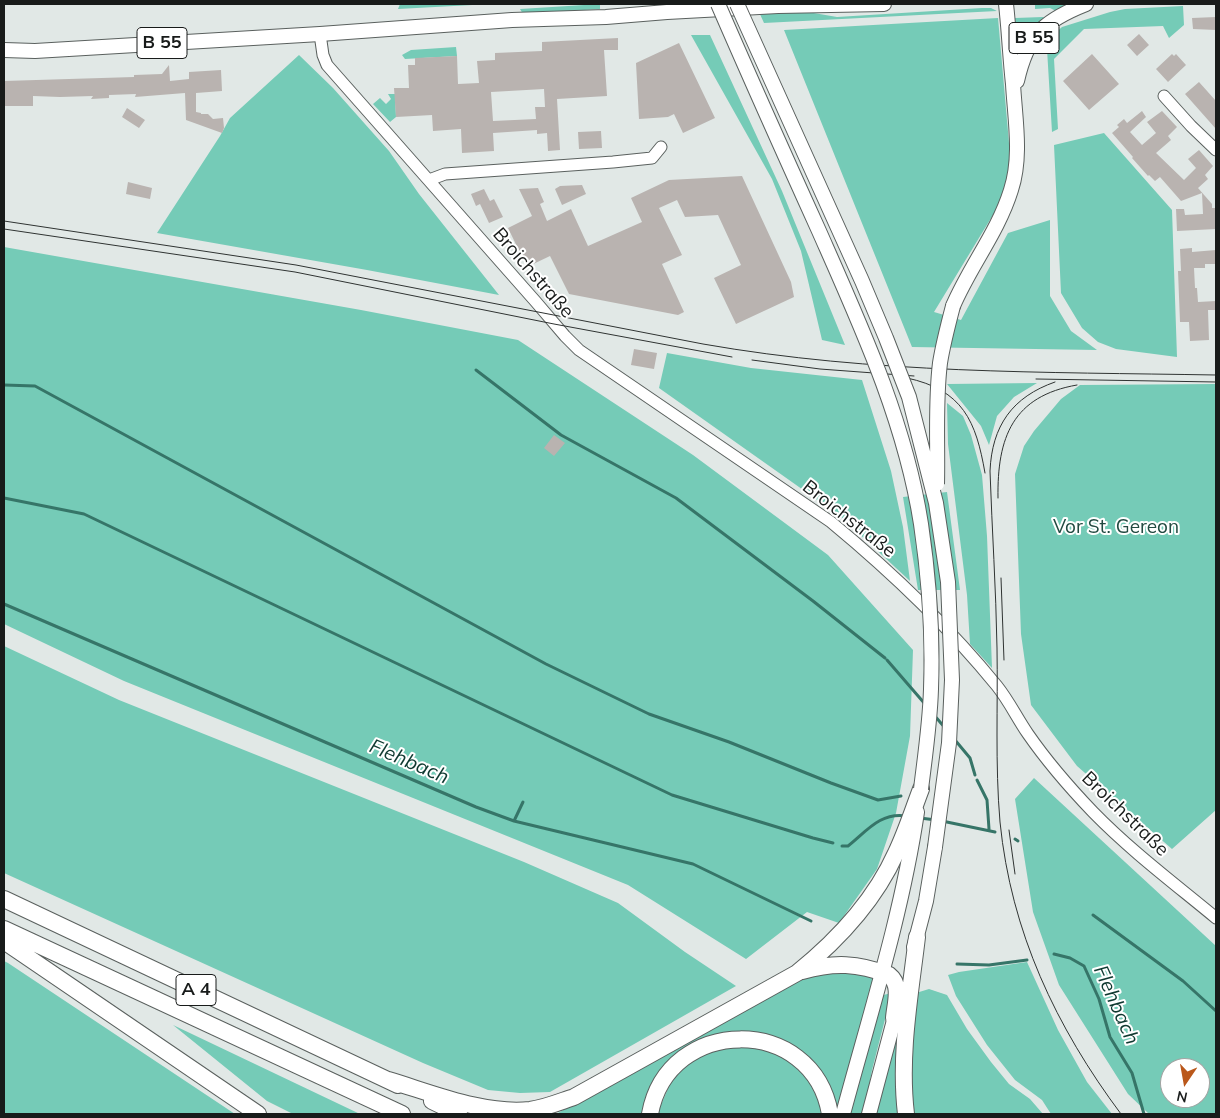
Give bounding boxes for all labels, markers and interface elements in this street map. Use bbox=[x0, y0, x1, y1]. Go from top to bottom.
road number: B 55 bbox=[1009, 22, 1059, 54]
road number: B 55 bbox=[137, 28, 187, 58]
street label: Broichstraße bbox=[488, 223, 578, 323]
street label: Broichstraße bbox=[798, 475, 900, 563]
park label: Vor St. Gereon bbox=[1053, 516, 1179, 538]
water label: Flehbach bbox=[366, 735, 452, 789]
street label: Broichstraße bbox=[1077, 767, 1173, 861]
water label: Flehbach bbox=[1088, 962, 1144, 1048]
road number: A 4 bbox=[176, 974, 216, 1006]
north arrow bbox=[1160, 1058, 1210, 1108]
text: N bbox=[1175, 1087, 1189, 1107]

